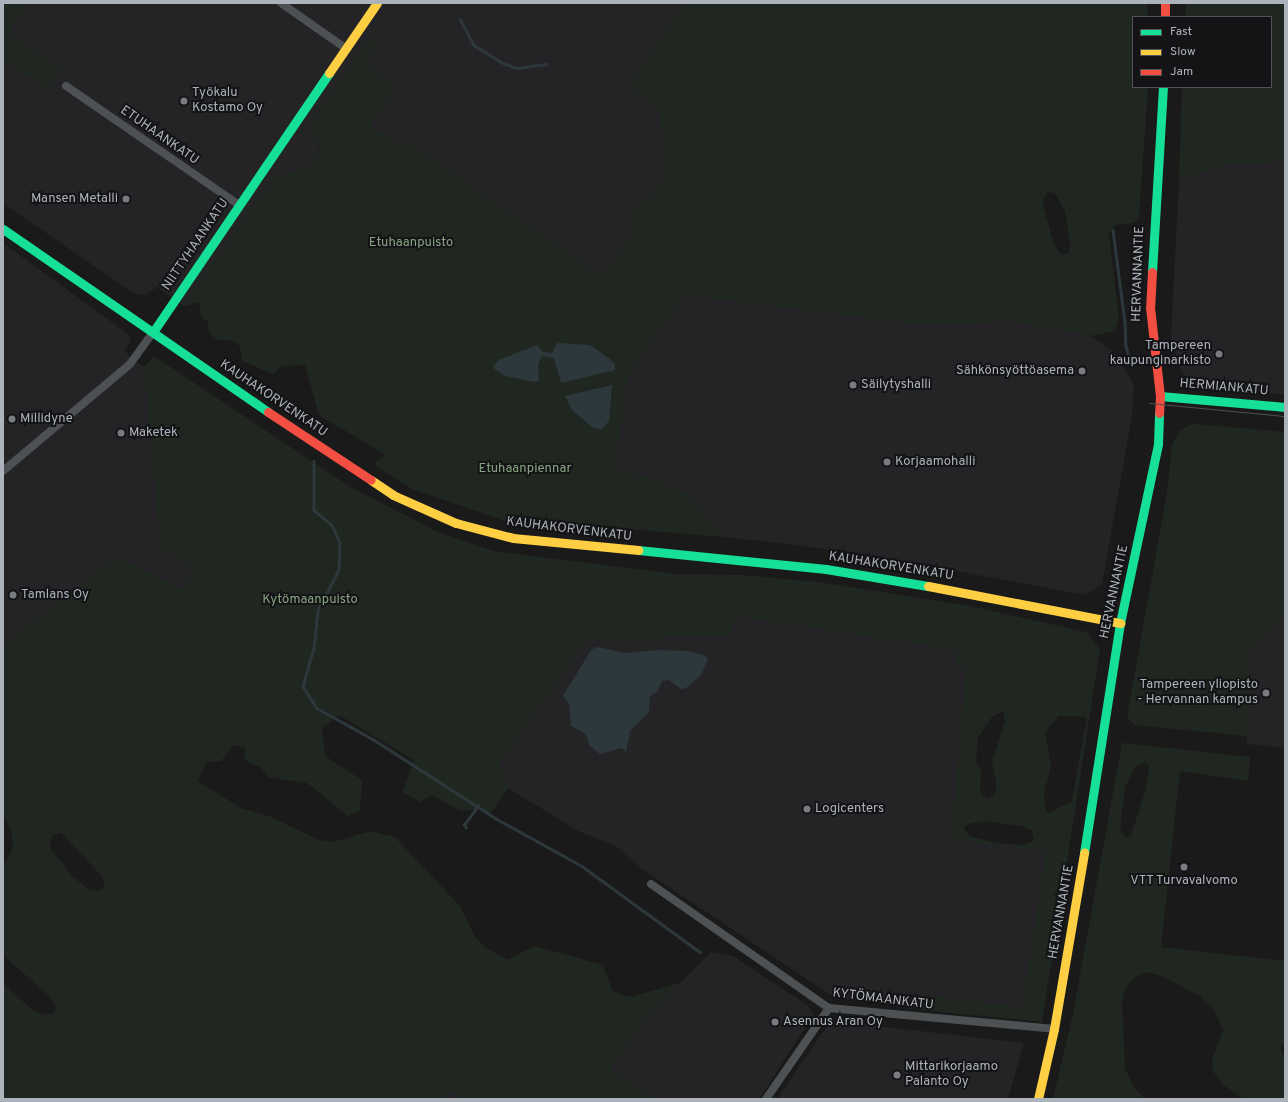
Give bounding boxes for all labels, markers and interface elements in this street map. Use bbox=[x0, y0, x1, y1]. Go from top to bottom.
legend bbox=[1132, 16, 1272, 88]
text: Fast bbox=[1170, 24, 1192, 40]
text: Slow bbox=[1170, 44, 1196, 60]
text: Jam bbox=[1170, 64, 1193, 80]
place label: Työkalu Kostamo Oy bbox=[192, 86, 263, 117]
marker: Työkalu Kostamo Oy bbox=[179, 96, 189, 106]
street label: ETUHAANKATU bbox=[117, 103, 201, 169]
place label: Mansen Metalli bbox=[31, 191, 118, 207]
marker: Mansen Metalli bbox=[121, 194, 131, 204]
street label: NIITTYHAANKATU bbox=[159, 196, 233, 294]
street label: HERVANNANTIE bbox=[1130, 226, 1148, 322]
park label: Etuhaanpuisto bbox=[369, 235, 453, 251]
place label: Tampereen kaupunginarkisto bbox=[1110, 339, 1211, 370]
marker: Tampereen kaupunginarkisto bbox=[1214, 349, 1224, 359]
street label: KAUHAKORVENKATU bbox=[216, 357, 330, 441]
place label: Sähkönsyöttöasema bbox=[956, 363, 1074, 379]
marker: Sähkönsyöttöasema bbox=[1077, 366, 1087, 376]
street label: HERMIANKATU bbox=[1179, 376, 1269, 400]
place label: Säilytyshalli bbox=[861, 377, 931, 393]
marker: Säilytyshalli bbox=[848, 380, 858, 390]
place label: Millidyne bbox=[20, 411, 73, 427]
marker: Millidyne bbox=[7, 414, 17, 424]
place label: Maketek bbox=[129, 425, 178, 441]
marker: Maketek bbox=[116, 428, 126, 438]
place label: Korjaamohalli bbox=[895, 454, 975, 470]
marker: Korjaamohalli bbox=[882, 457, 892, 467]
park label: Etuhaanpiennar bbox=[478, 461, 572, 477]
street label: KAUHAKORVENKATU bbox=[505, 515, 633, 545]
street label: HERVANNANTIE bbox=[1097, 544, 1133, 640]
street label: KAUHAKORVENKATU bbox=[827, 549, 955, 585]
place label: Tamlans Oy bbox=[21, 587, 89, 603]
marker: Tamlans Oy bbox=[8, 590, 18, 600]
park label: Kytömaanpuisto bbox=[262, 592, 358, 608]
place label: Tampereen yliopisto - Hervannan kampus bbox=[1137, 678, 1258, 709]
marker: Tampereen yliopisto - Hervannan kampus bbox=[1261, 688, 1271, 698]
place label: Logicenters bbox=[815, 801, 884, 817]
marker: Logicenters bbox=[802, 804, 812, 814]
marker: VTT Turvavalvomo bbox=[1179, 862, 1189, 872]
street label: HERVANNANTIE bbox=[1046, 864, 1078, 960]
place label: VTT Turvavalvomo bbox=[1130, 873, 1238, 889]
street label: KYTÖMAANKATU bbox=[832, 986, 934, 1014]
place label: Asennus Aran Oy bbox=[783, 1014, 883, 1030]
marker: Asennus Aran Oy bbox=[770, 1017, 780, 1027]
place label: Mittarikorjaamo Palanto Oy bbox=[905, 1060, 998, 1091]
marker: Mittarikorjaamo Palanto Oy bbox=[892, 1070, 902, 1080]

